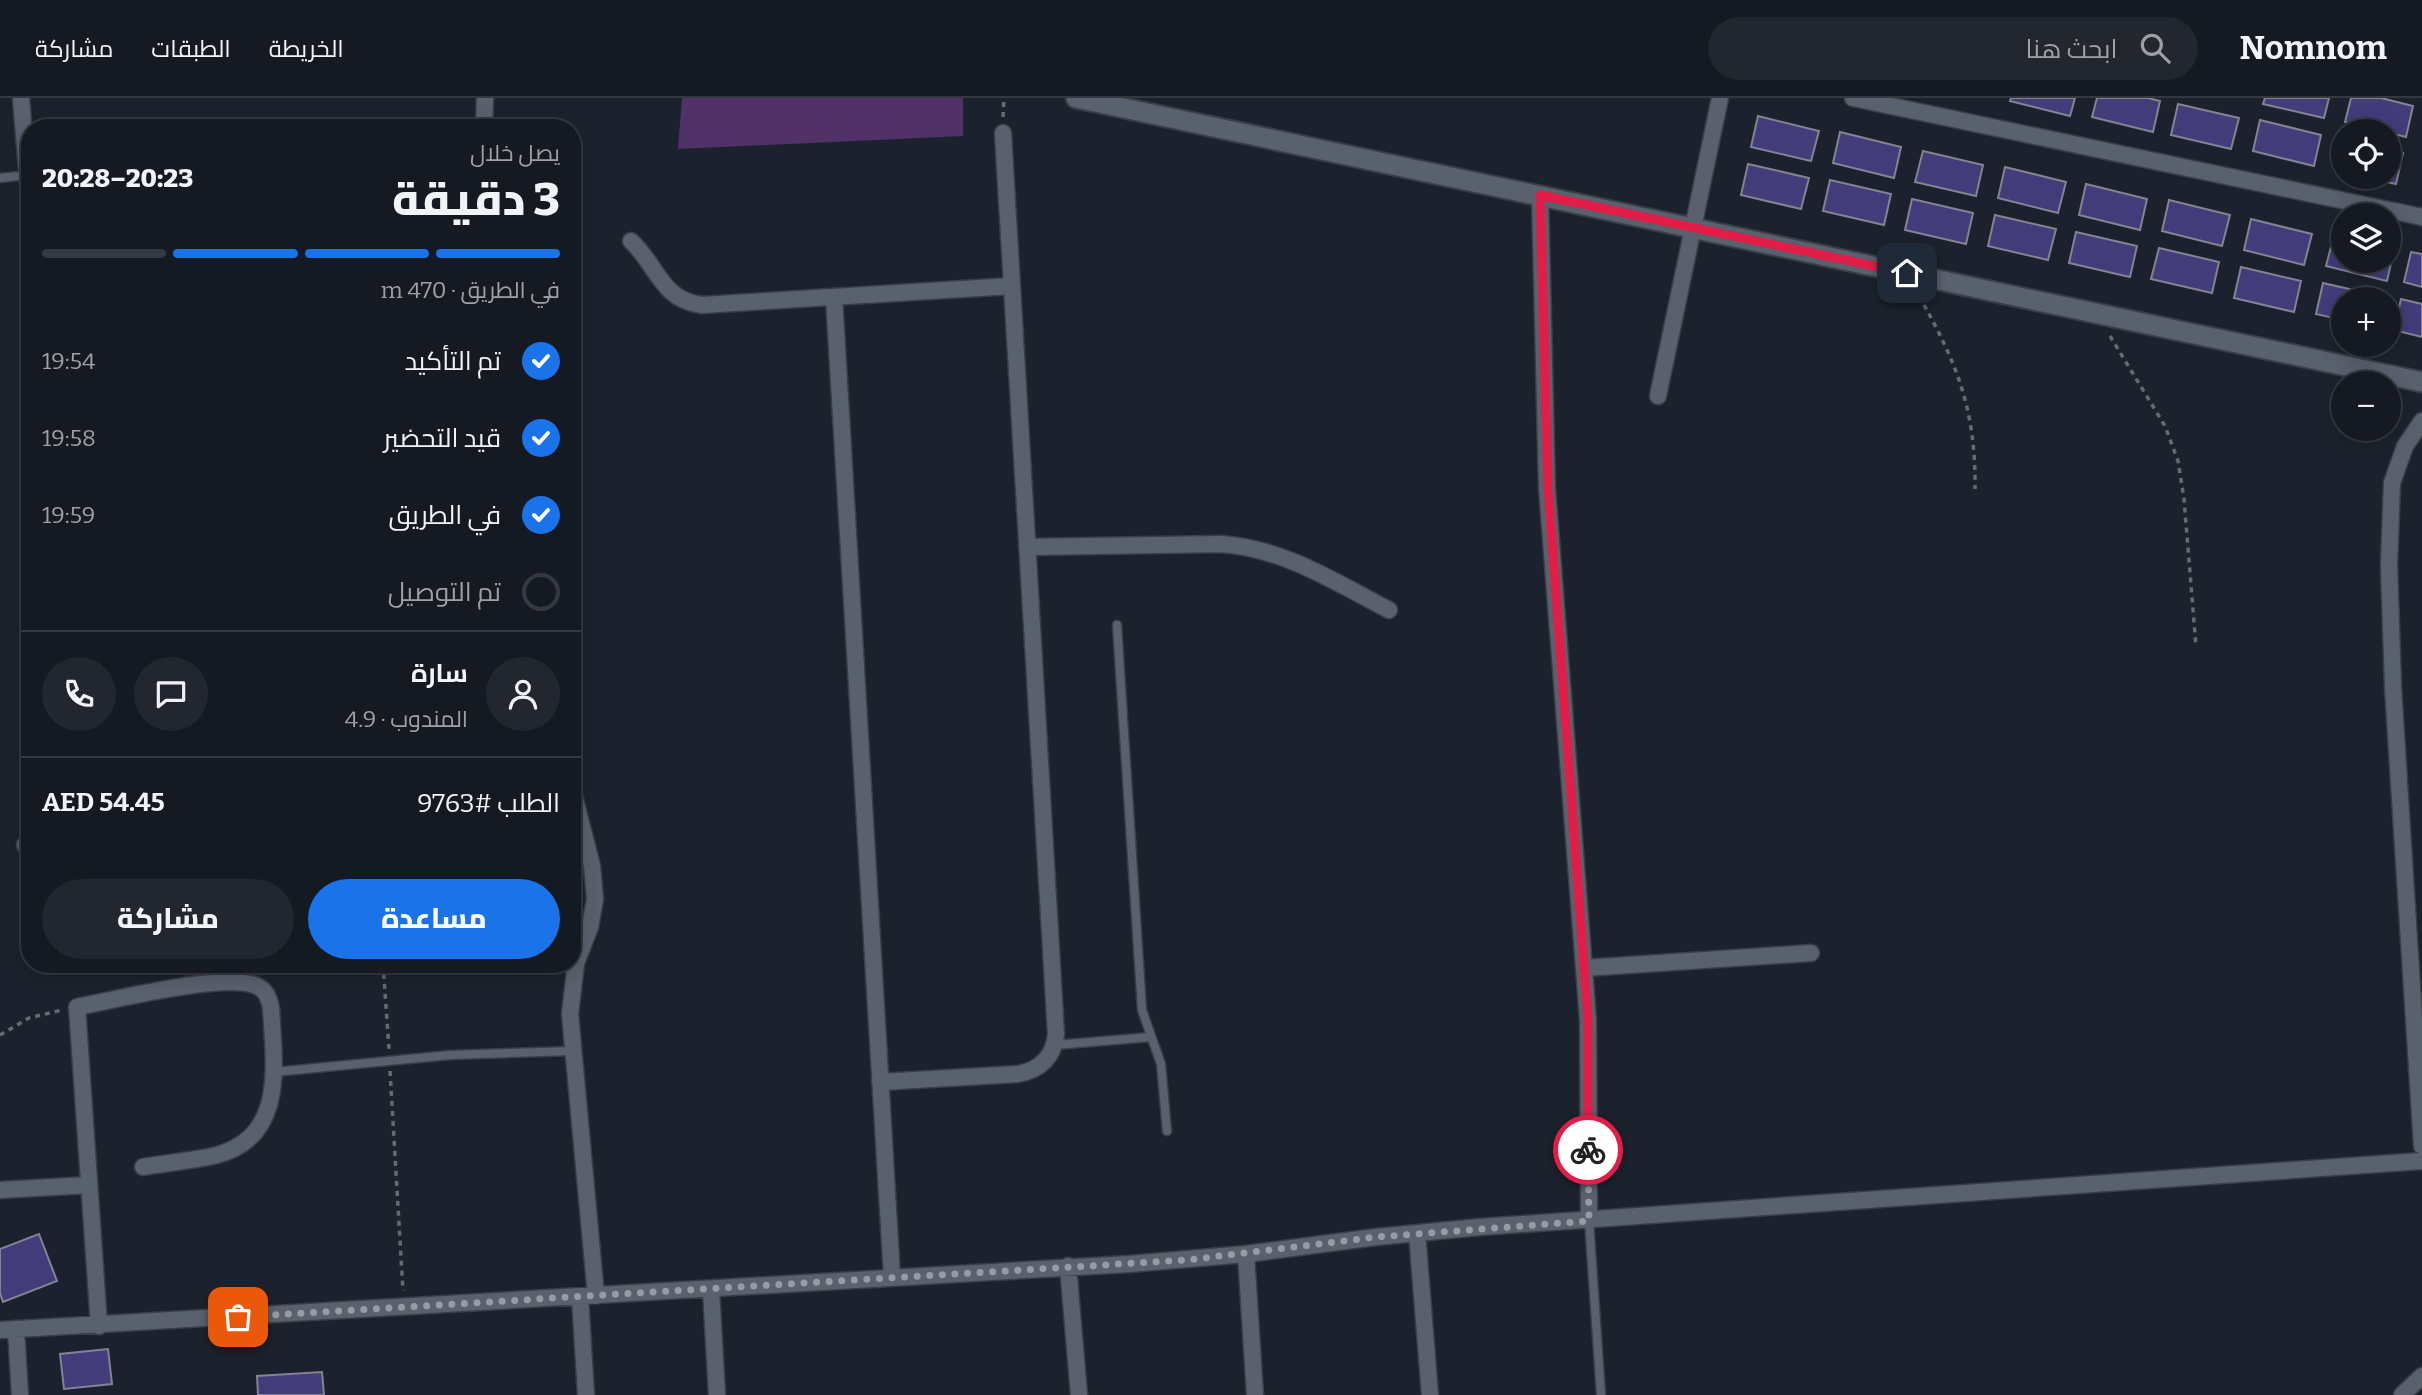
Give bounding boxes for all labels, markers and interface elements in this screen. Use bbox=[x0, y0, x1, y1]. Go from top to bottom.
search box bbox=[1708, 17, 2198, 80]
text: Nomnom bbox=[2240, 28, 2387, 68]
icon: search bbox=[2136, 29, 2174, 67]
text: ابحث هنا bbox=[2025, 34, 2118, 65]
text: مشاركة bbox=[35, 35, 113, 63]
text: الطبقات bbox=[151, 35, 231, 63]
text: الخريطة bbox=[269, 35, 344, 63]
map controls bbox=[2331, 119, 2401, 441]
button: locate bbox=[2331, 119, 2401, 189]
text: يصل خلال bbox=[470, 139, 560, 167]
text: 20:23–20:28 bbox=[42, 163, 193, 194]
text: 3 دقيقة bbox=[392, 172, 560, 227]
button: layers bbox=[2331, 203, 2401, 273]
pin bbox=[1877, 243, 1937, 303]
icon: home bbox=[1888, 254, 1926, 292]
text: في الطريق · 470 m bbox=[381, 276, 560, 304]
button: + bbox=[2331, 287, 2401, 357]
icon: check bbox=[522, 342, 560, 380]
text: تم التأكيد bbox=[404, 346, 501, 377]
text: 19:54 bbox=[42, 347, 95, 375]
button: − bbox=[2331, 371, 2401, 441]
icon: check bbox=[522, 419, 560, 457]
text: قيد التحضير bbox=[383, 423, 501, 454]
text: 19:58 bbox=[42, 424, 96, 452]
icon: check bbox=[522, 496, 560, 534]
text: في الطريق bbox=[388, 500, 501, 531]
text: 19:59 bbox=[42, 501, 95, 529]
text: تم التوصيل bbox=[388, 577, 501, 608]
button: phone bbox=[42, 657, 116, 731]
button: chat bbox=[134, 657, 208, 731]
button: person bbox=[486, 657, 560, 731]
text: سارة bbox=[411, 658, 468, 689]
text: المندوب · 4.9 bbox=[345, 705, 468, 733]
text: AED 54.45 bbox=[42, 787, 165, 818]
text: الطلب #9763 bbox=[417, 788, 560, 819]
button: مشاركة bbox=[42, 879, 294, 959]
button: مساعدة bbox=[308, 879, 560, 959]
courier bbox=[1553, 1115, 1623, 1185]
icon: bike bbox=[1569, 1131, 1607, 1169]
pin bbox=[208, 1287, 268, 1347]
icon: bag bbox=[219, 1298, 257, 1336]

